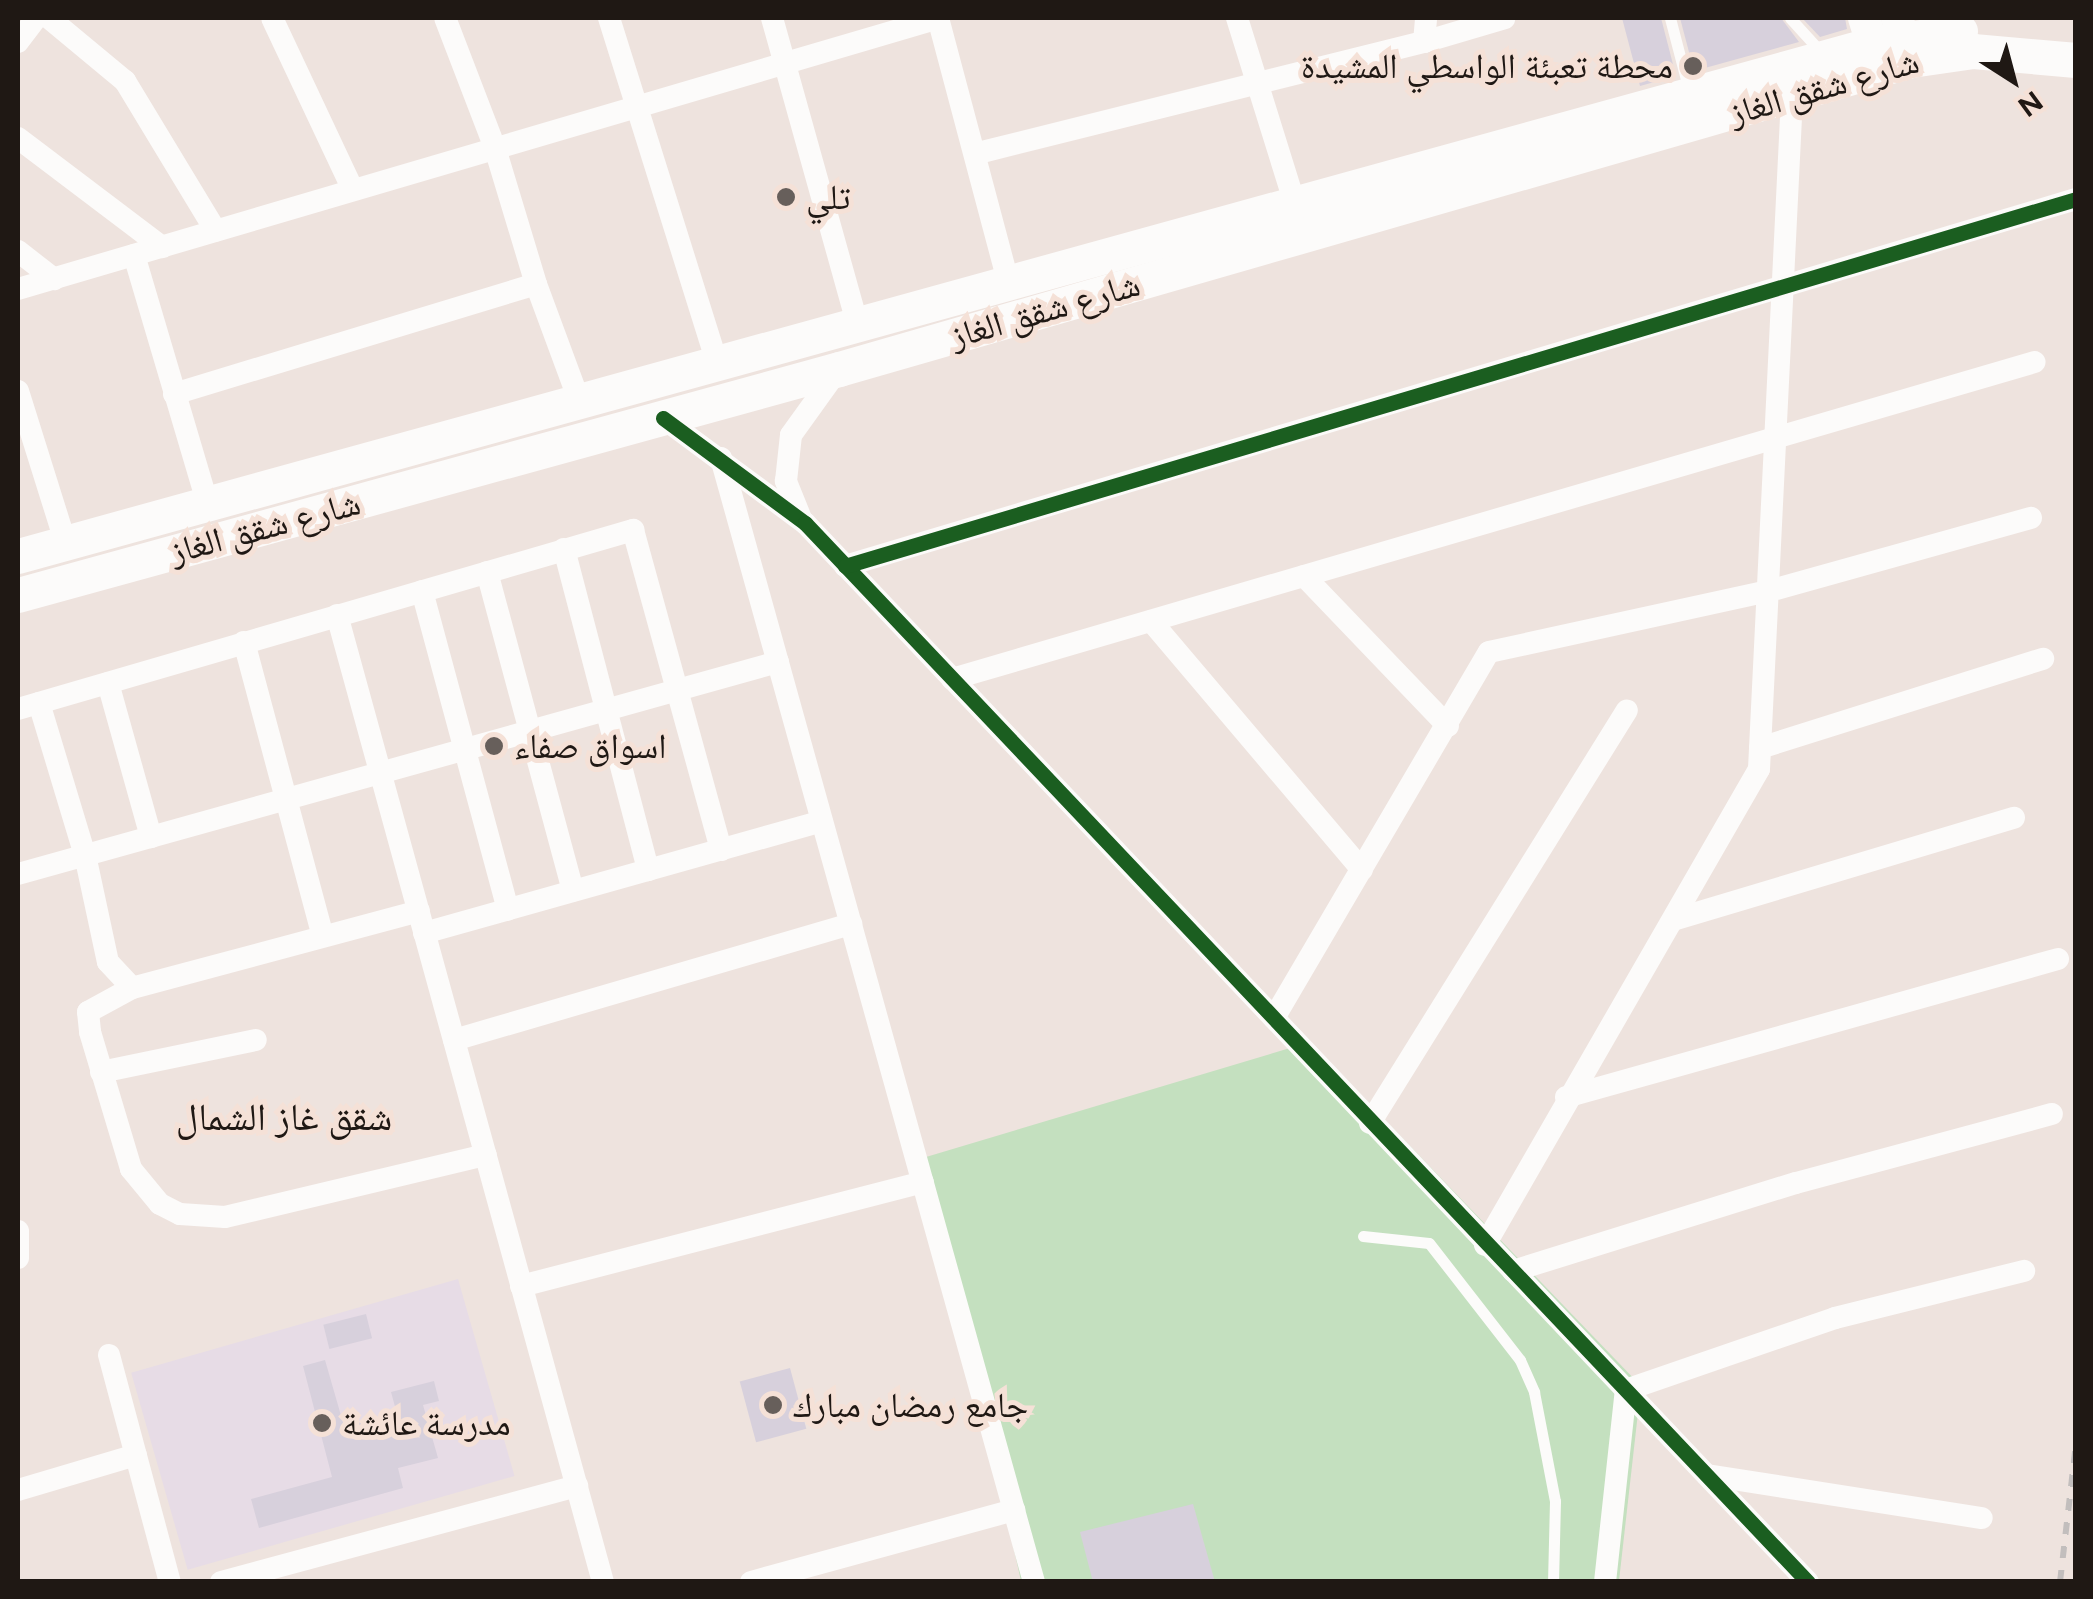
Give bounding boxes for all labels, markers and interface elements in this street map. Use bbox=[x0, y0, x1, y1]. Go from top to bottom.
north arrow bbox=[1963, 30, 2063, 130]
street label: شارع شقق الغاز bbox=[1724, 40, 1924, 134]
place label: محطة تعبئة الواسطي المشيدة bbox=[1301, 45, 1673, 87]
marker: محطة تعبئة الواسطي المشيدة bbox=[1682, 55, 1704, 77]
text: N bbox=[2012, 84, 2049, 124]
place label: تلي bbox=[806, 176, 851, 218]
marker: تلي bbox=[775, 186, 797, 208]
street label: شارع شقق الغاز bbox=[945, 263, 1145, 357]
street label: شارع شقق الغاز bbox=[165, 481, 365, 573]
place label: اسواق صفاء bbox=[514, 725, 667, 767]
marker: اسواق صفاء bbox=[483, 735, 505, 757]
district label: شقق غاز الشمال bbox=[176, 1095, 392, 1141]
place label: جامع رمضان مبارك bbox=[793, 1384, 1028, 1426]
marker: جامع رمضان مبارك bbox=[762, 1394, 784, 1416]
place label: مدرسة عائشة bbox=[342, 1402, 511, 1444]
marker: مدرسة عائشة bbox=[311, 1412, 333, 1434]

